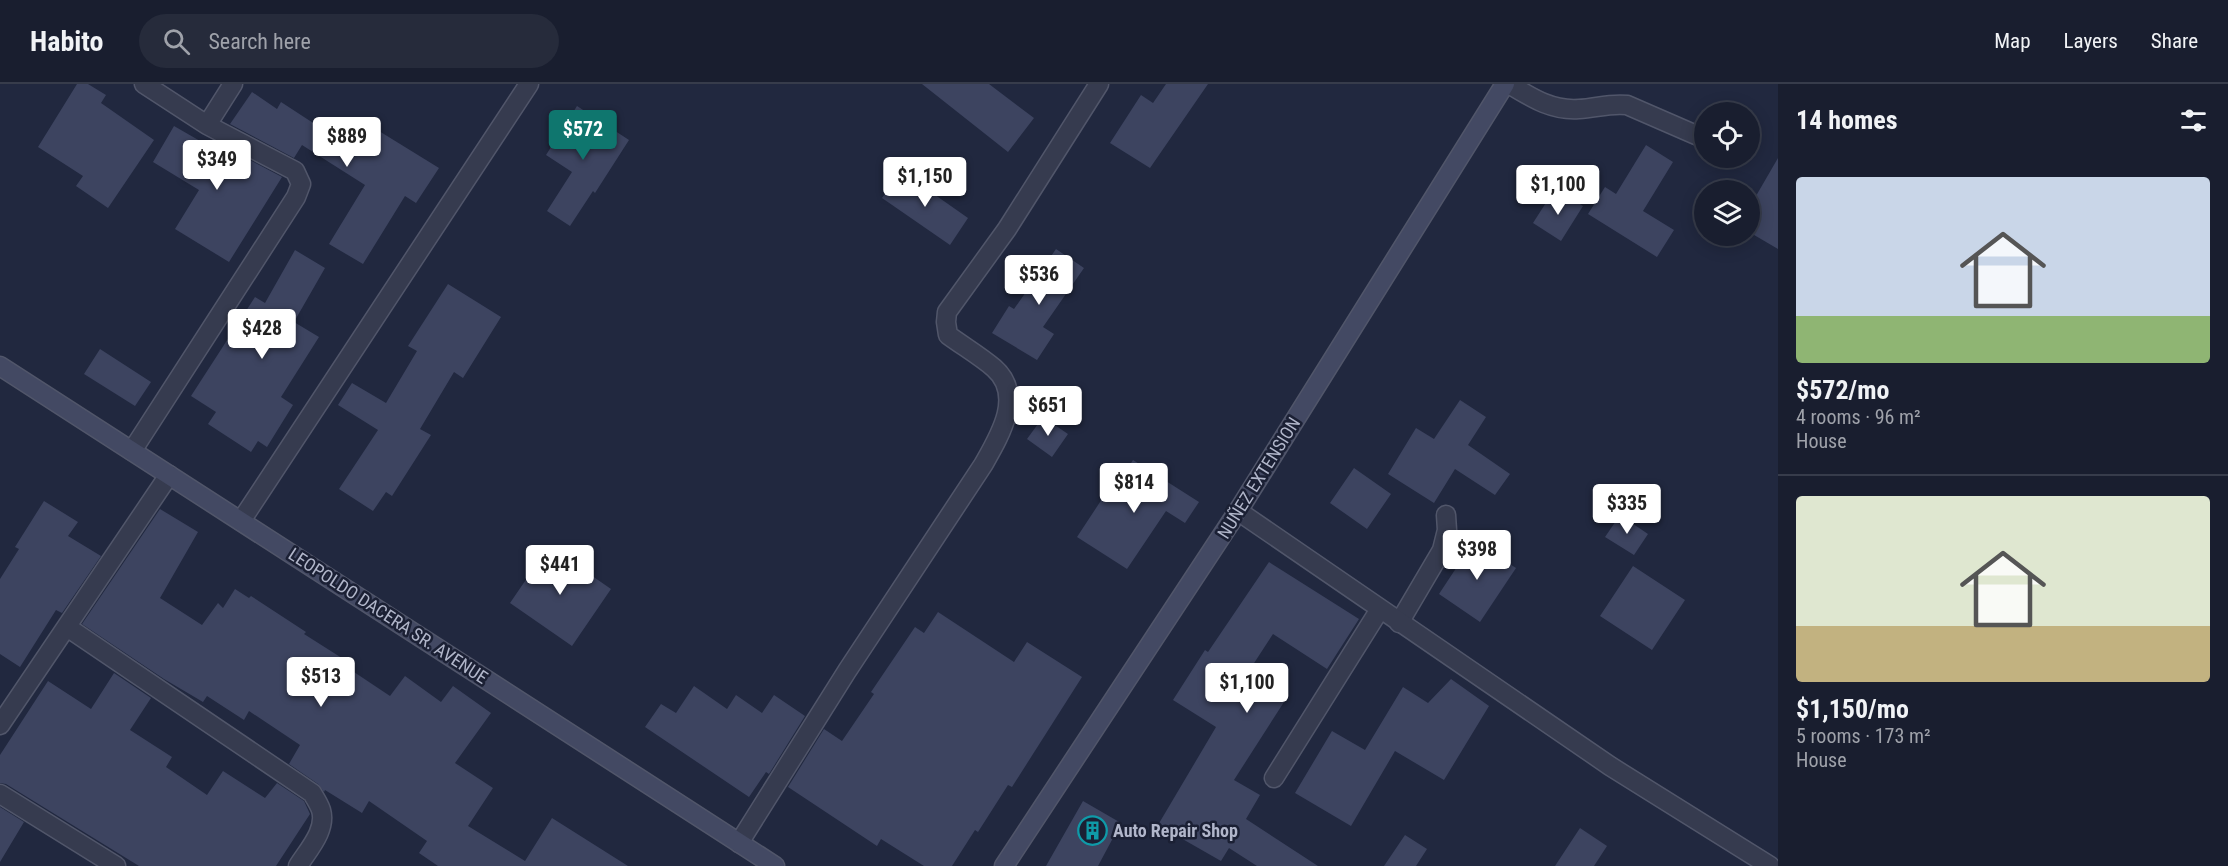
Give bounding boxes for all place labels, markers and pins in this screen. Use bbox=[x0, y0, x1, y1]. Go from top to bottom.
pin: $572 bbox=[547, 110, 619, 161]
pin: $889 bbox=[311, 117, 383, 168]
pin: $349 bbox=[181, 140, 253, 191]
pin: $1,150 bbox=[876, 157, 974, 208]
pin: $1,100 bbox=[1509, 165, 1607, 216]
pin: $536 bbox=[1003, 255, 1075, 306]
pin: $428 bbox=[226, 309, 298, 360]
pin: $651 bbox=[1012, 386, 1084, 437]
pin: $814 bbox=[1098, 463, 1170, 514]
pin: $335 bbox=[1591, 484, 1663, 535]
pin: $398 bbox=[1441, 530, 1513, 581]
pin: $441 bbox=[524, 545, 596, 596]
pin: $513 bbox=[285, 657, 357, 708]
pin: $1,100 bbox=[1198, 663, 1296, 714]
building icon: Auto Repair Shop bbox=[1076, 815, 1108, 847]
place label: Auto Repair Shop bbox=[1113, 820, 1238, 841]

